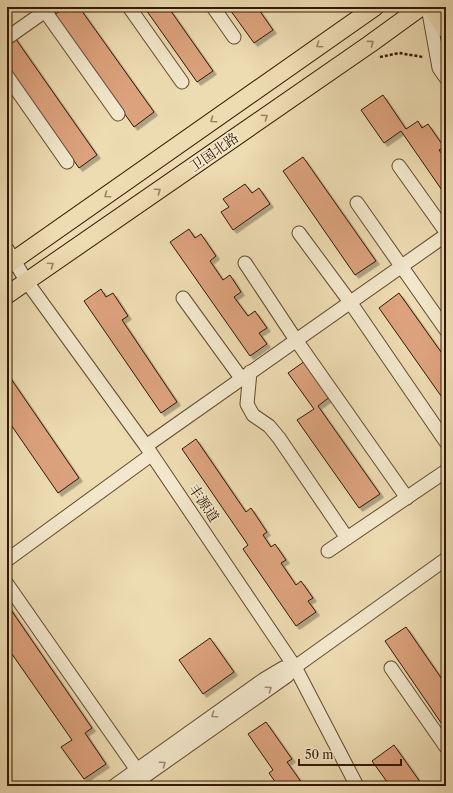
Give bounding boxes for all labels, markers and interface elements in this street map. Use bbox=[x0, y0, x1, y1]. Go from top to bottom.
one-way arrow bbox=[317, 40, 324, 47]
one-way arrow bbox=[367, 41, 374, 48]
one-way arrow bbox=[210, 115, 217, 123]
one-way arrow bbox=[260, 115, 267, 122]
street label: 卫国北路 bbox=[186, 129, 242, 175]
one-way arrow bbox=[153, 189, 160, 196]
one-way arrow bbox=[104, 190, 111, 198]
one-way arrow bbox=[47, 262, 54, 270]
street label: 丰源道 bbox=[185, 481, 223, 525]
one-way arrow bbox=[265, 686, 272, 694]
one-way arrow bbox=[212, 710, 219, 717]
scale bar bbox=[299, 741, 401, 767]
text: 50 m bbox=[305, 747, 334, 762]
one-way arrow bbox=[158, 761, 165, 768]

